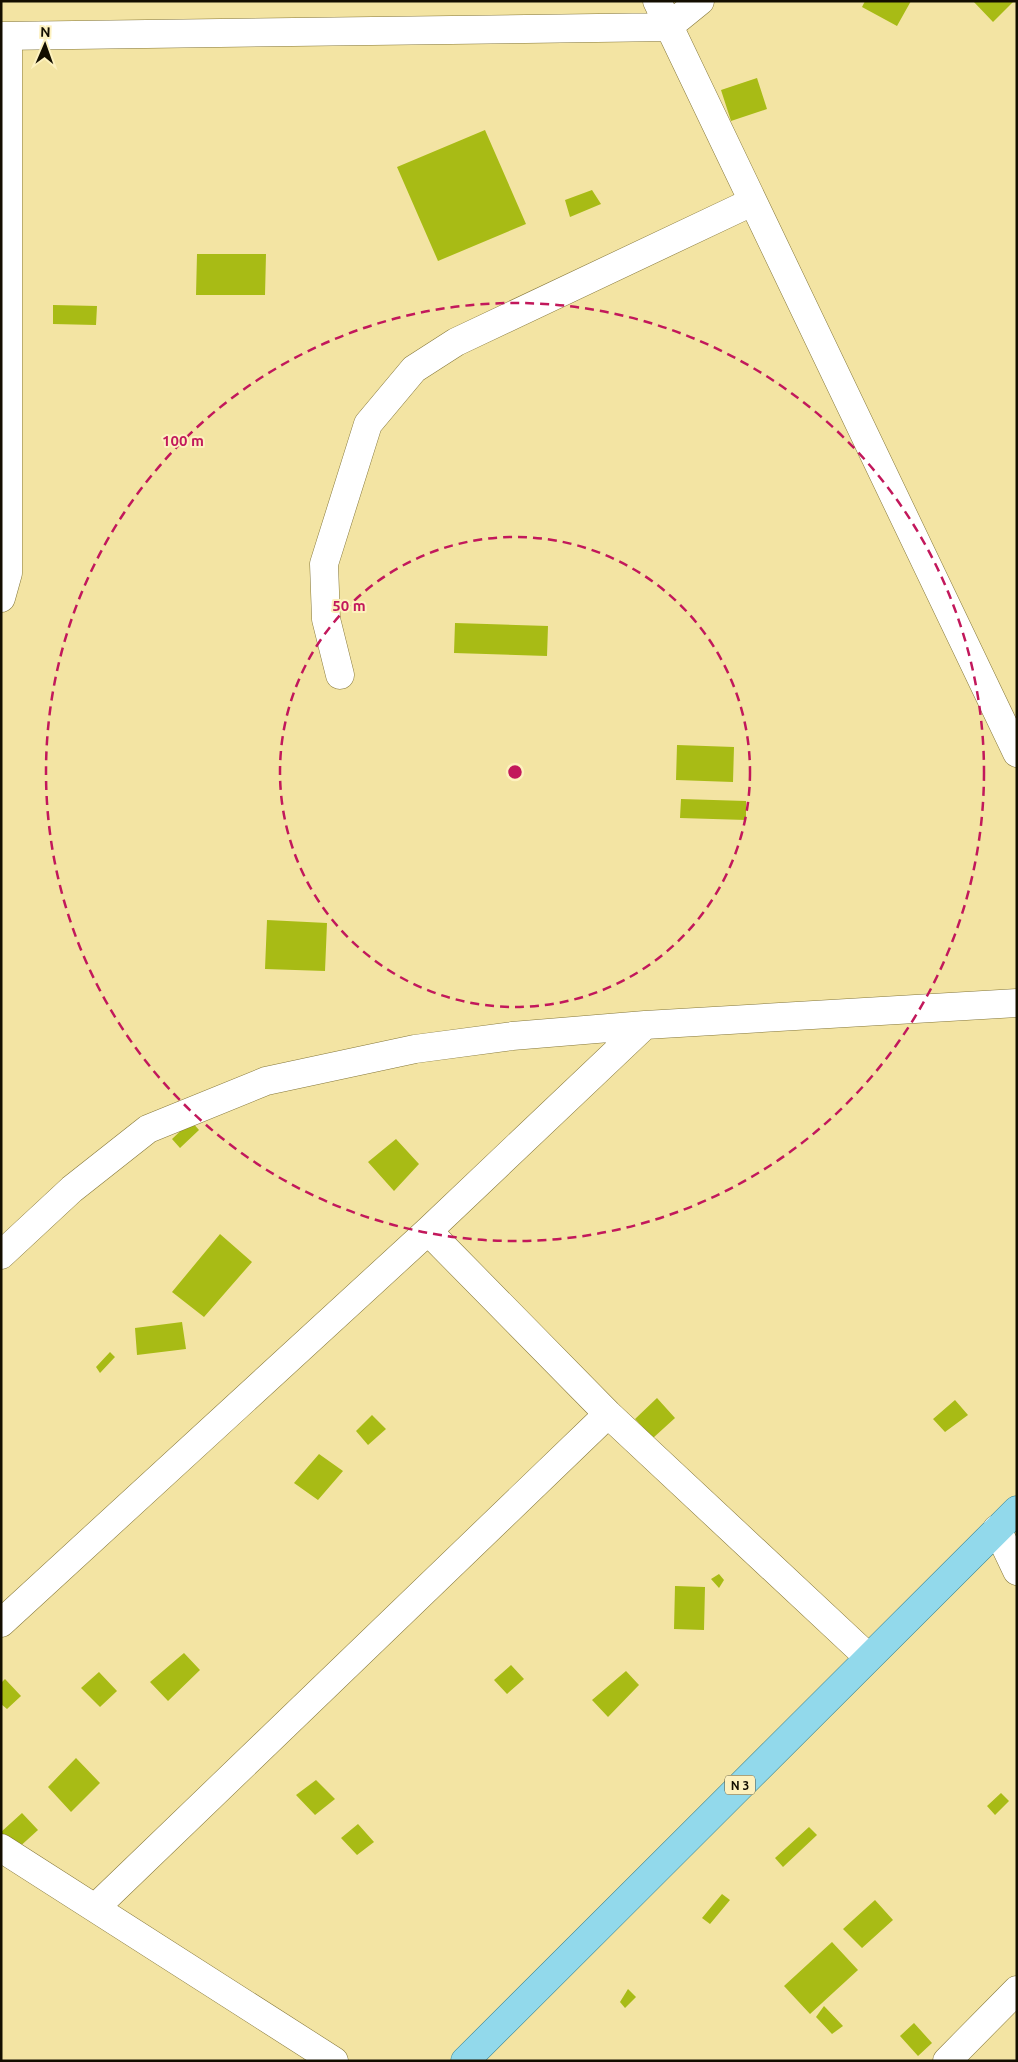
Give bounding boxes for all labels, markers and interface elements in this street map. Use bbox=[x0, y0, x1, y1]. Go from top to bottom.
north arrow bbox=[20, 20, 70, 70]
text: N bbox=[40, 24, 51, 40]
text: 100 m bbox=[162, 432, 204, 449]
text: 50 m bbox=[332, 597, 366, 614]
centre of rings bbox=[506, 763, 524, 781]
road number: N 3 bbox=[725, 1776, 755, 1794]

